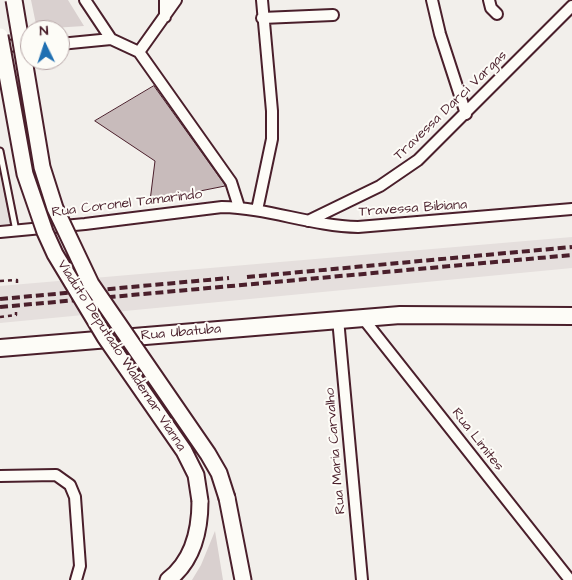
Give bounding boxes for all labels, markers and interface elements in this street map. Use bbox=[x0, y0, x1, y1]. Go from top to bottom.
north arrow bbox=[20, 20, 70, 70]
text: N bbox=[39, 21, 49, 41]
street label: Travessa Darci Vargas bbox=[391, 48, 511, 164]
street label: Rua Coronel Tamarindo bbox=[51, 186, 203, 222]
street label: Travessa Bibiana bbox=[358, 197, 468, 221]
street label: Viaduto Deputado Waldemar Vianna bbox=[53, 257, 189, 455]
street label: Rua Ubatuba bbox=[140, 321, 222, 345]
street label: Rua Maria Carvalho bbox=[322, 387, 350, 515]
street label: Rua Limites bbox=[447, 405, 507, 475]

